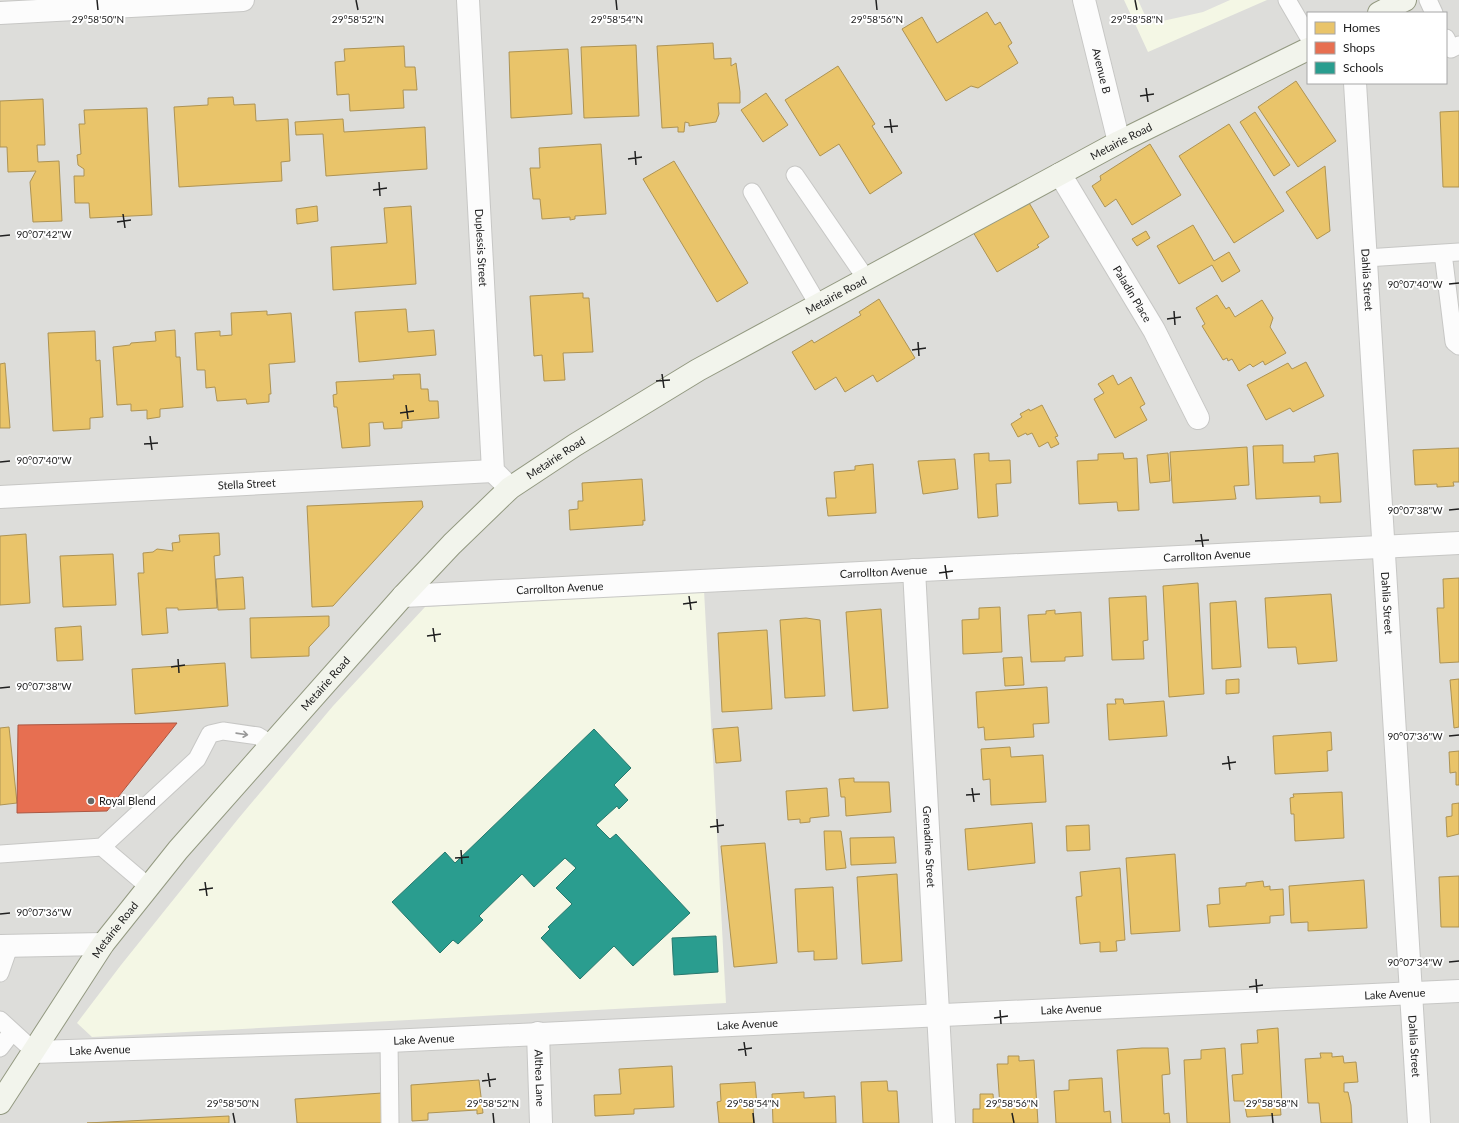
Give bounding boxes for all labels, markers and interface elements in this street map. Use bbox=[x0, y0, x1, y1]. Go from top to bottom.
legend bbox=[1307, 12, 1447, 84]
text: 29°58'50"N bbox=[72, 13, 124, 25]
text: 29°58'52"N bbox=[332, 13, 384, 25]
text: 29°58'54"N bbox=[591, 13, 643, 25]
text: 29°58'56"N bbox=[851, 13, 903, 25]
text: 29°58'58"N bbox=[1111, 13, 1163, 25]
text: Homes bbox=[1343, 20, 1380, 35]
text: Shops bbox=[1343, 40, 1375, 55]
street label: Avenue B bbox=[1090, 47, 1114, 95]
text: Schools bbox=[1343, 60, 1384, 75]
street label: Metairie Road bbox=[1088, 120, 1154, 162]
street label: Duplessis Street bbox=[473, 208, 490, 287]
text: 90°07'42"W bbox=[16, 228, 72, 240]
street label: Dahlia Street bbox=[1359, 248, 1376, 311]
street label: Paladin Place bbox=[1111, 263, 1155, 324]
street label: Metairie Road bbox=[803, 273, 869, 317]
text: 90°07'40"W bbox=[1387, 278, 1443, 290]
street label: Metairie Road bbox=[524, 433, 587, 481]
text: 90°07'40"W bbox=[16, 454, 72, 466]
street label: Stella Street bbox=[217, 475, 276, 492]
text: 90°07'38"W bbox=[1387, 504, 1443, 516]
street label: Carrollton Avenue bbox=[1163, 546, 1251, 564]
street label: Carrollton Avenue bbox=[839, 563, 927, 580]
street label: Dahlia Street bbox=[1379, 571, 1396, 635]
street label: Carrollton Avenue bbox=[516, 579, 604, 596]
street label: Metairie Road bbox=[298, 654, 352, 713]
text: 90°07'38"W bbox=[16, 680, 72, 692]
one-way arrow bbox=[235, 730, 248, 738]
text: 90°07'36"W bbox=[1387, 730, 1443, 742]
place label: Royal Blend bbox=[99, 794, 156, 807]
marker: Royal Blend bbox=[86, 796, 96, 806]
street label: Grenadine Street bbox=[921, 805, 938, 888]
street label: Metairie Road bbox=[89, 899, 140, 960]
text: 90°07'36"W bbox=[16, 906, 72, 918]
text: 90°07'34"W bbox=[1387, 956, 1443, 968]
street label: Lake Avenue bbox=[1364, 986, 1426, 1001]
street label: Lake Avenue bbox=[1040, 1001, 1102, 1017]
street label: Dahlia Street bbox=[1406, 1015, 1423, 1078]
street label: Lake Avenue bbox=[717, 1016, 778, 1032]
street label: Lake Avenue bbox=[393, 1031, 455, 1047]
street label: Lake Avenue bbox=[69, 1042, 131, 1057]
street label: Althea Lane bbox=[533, 1049, 547, 1107]
text: 29°58'50"N bbox=[207, 1097, 259, 1109]
text: 29°58'52"N bbox=[467, 1097, 519, 1109]
text: 29°58'54"N bbox=[727, 1097, 779, 1109]
text: 29°58'56"N bbox=[986, 1097, 1038, 1109]
text: 29°58'58"N bbox=[1246, 1097, 1298, 1109]

